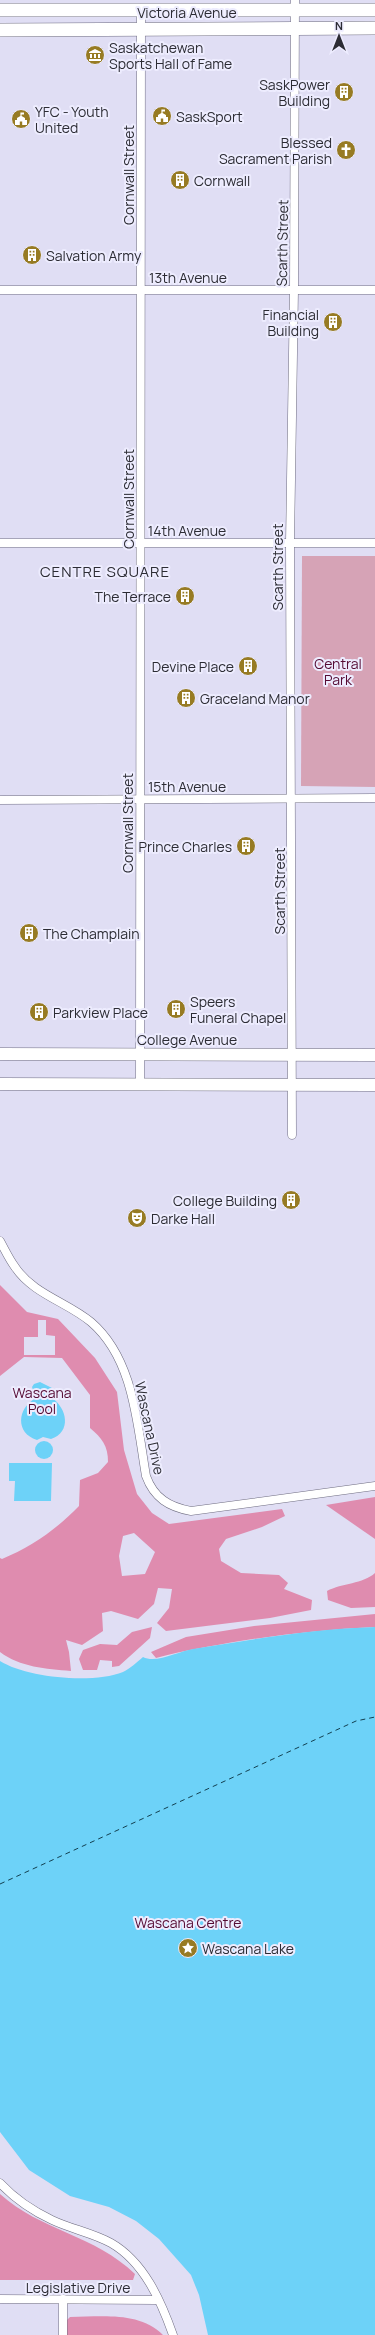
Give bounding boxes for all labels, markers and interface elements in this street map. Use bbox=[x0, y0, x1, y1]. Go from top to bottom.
street label: Victoria Avenue bbox=[137, 3, 237, 22]
north arrow bbox=[319, 16, 359, 56]
text: N bbox=[335, 18, 343, 33]
place label: Saskatchewan Sports Hall of Fame bbox=[109, 38, 232, 73]
museum icon: Saskatchewan Sports Hall of Fame bbox=[84, 44, 106, 66]
place label: SaskPower Building bbox=[259, 75, 330, 110]
building icon: SaskPower Building bbox=[333, 81, 355, 103]
place label: YFC - Youth United bbox=[35, 102, 109, 137]
public building icon: SaskSport bbox=[151, 105, 173, 127]
place label: SaskSport bbox=[176, 107, 243, 126]
public building icon: YFC - Youth United bbox=[10, 108, 32, 130]
street label: Cornwall Street bbox=[119, 124, 138, 225]
place label: Blessed Sacrament Parish bbox=[219, 133, 332, 168]
church icon: Blessed Sacrament Parish bbox=[335, 139, 357, 161]
building icon: Cornwall bbox=[169, 169, 191, 191]
place label: Cornwall bbox=[194, 171, 250, 190]
street label: Scarth Street bbox=[272, 199, 292, 287]
building icon: Salvation Army bbox=[21, 244, 43, 266]
place label: Salvation Army bbox=[46, 246, 142, 265]
street label: 13th Avenue bbox=[149, 268, 227, 287]
place label: Financial Building bbox=[262, 305, 319, 340]
building icon: Financial Building bbox=[322, 311, 344, 333]
street label: Cornwall Street bbox=[119, 448, 138, 549]
street label: 14th Avenue bbox=[148, 521, 226, 540]
street label: Scarth Street bbox=[268, 523, 287, 611]
district label: CENTRE SQUARE bbox=[40, 561, 170, 582]
building icon: The Terrace bbox=[174, 585, 196, 607]
place label: The Terrace bbox=[95, 587, 171, 606]
park label: Central Park bbox=[314, 654, 362, 689]
building icon: Devine Place bbox=[237, 655, 259, 677]
place label: Devine Place bbox=[152, 657, 234, 676]
building icon: Graceland Manor bbox=[175, 687, 197, 709]
place label: Graceland Manor bbox=[200, 689, 310, 708]
street label: Cornwall Street bbox=[118, 772, 137, 873]
street label: 15th Avenue bbox=[148, 777, 226, 796]
building icon: Prince Charles bbox=[235, 835, 257, 857]
place label: Prince Charles bbox=[138, 837, 232, 856]
street label: Scarth Street bbox=[270, 847, 289, 935]
building icon: The Champlain bbox=[18, 922, 40, 944]
place label: The Champlain bbox=[43, 924, 140, 943]
place label: Speers Funeral Chapel bbox=[190, 992, 286, 1027]
building icon: Speers Funeral Chapel bbox=[165, 998, 187, 1020]
building icon: Parkview Place bbox=[28, 1001, 50, 1023]
place label: Parkview Place bbox=[53, 1003, 148, 1022]
street label: College Avenue bbox=[137, 1030, 237, 1049]
building icon: College Building bbox=[280, 1189, 302, 1211]
place label: College Building bbox=[173, 1191, 277, 1210]
theatre icon: Darke Hall bbox=[126, 1207, 148, 1229]
place label: Darke Hall bbox=[151, 1209, 215, 1228]
street label: Wascana Drive bbox=[131, 1380, 169, 1476]
park label: Wascana Pool bbox=[12, 1383, 72, 1418]
park label: Wascana Centre bbox=[135, 1913, 241, 1932]
place icon: Wascana Lake bbox=[177, 1937, 199, 1959]
place label: Wascana Lake bbox=[202, 1939, 294, 1958]
street label: Legislative Drive bbox=[26, 2278, 130, 2297]

